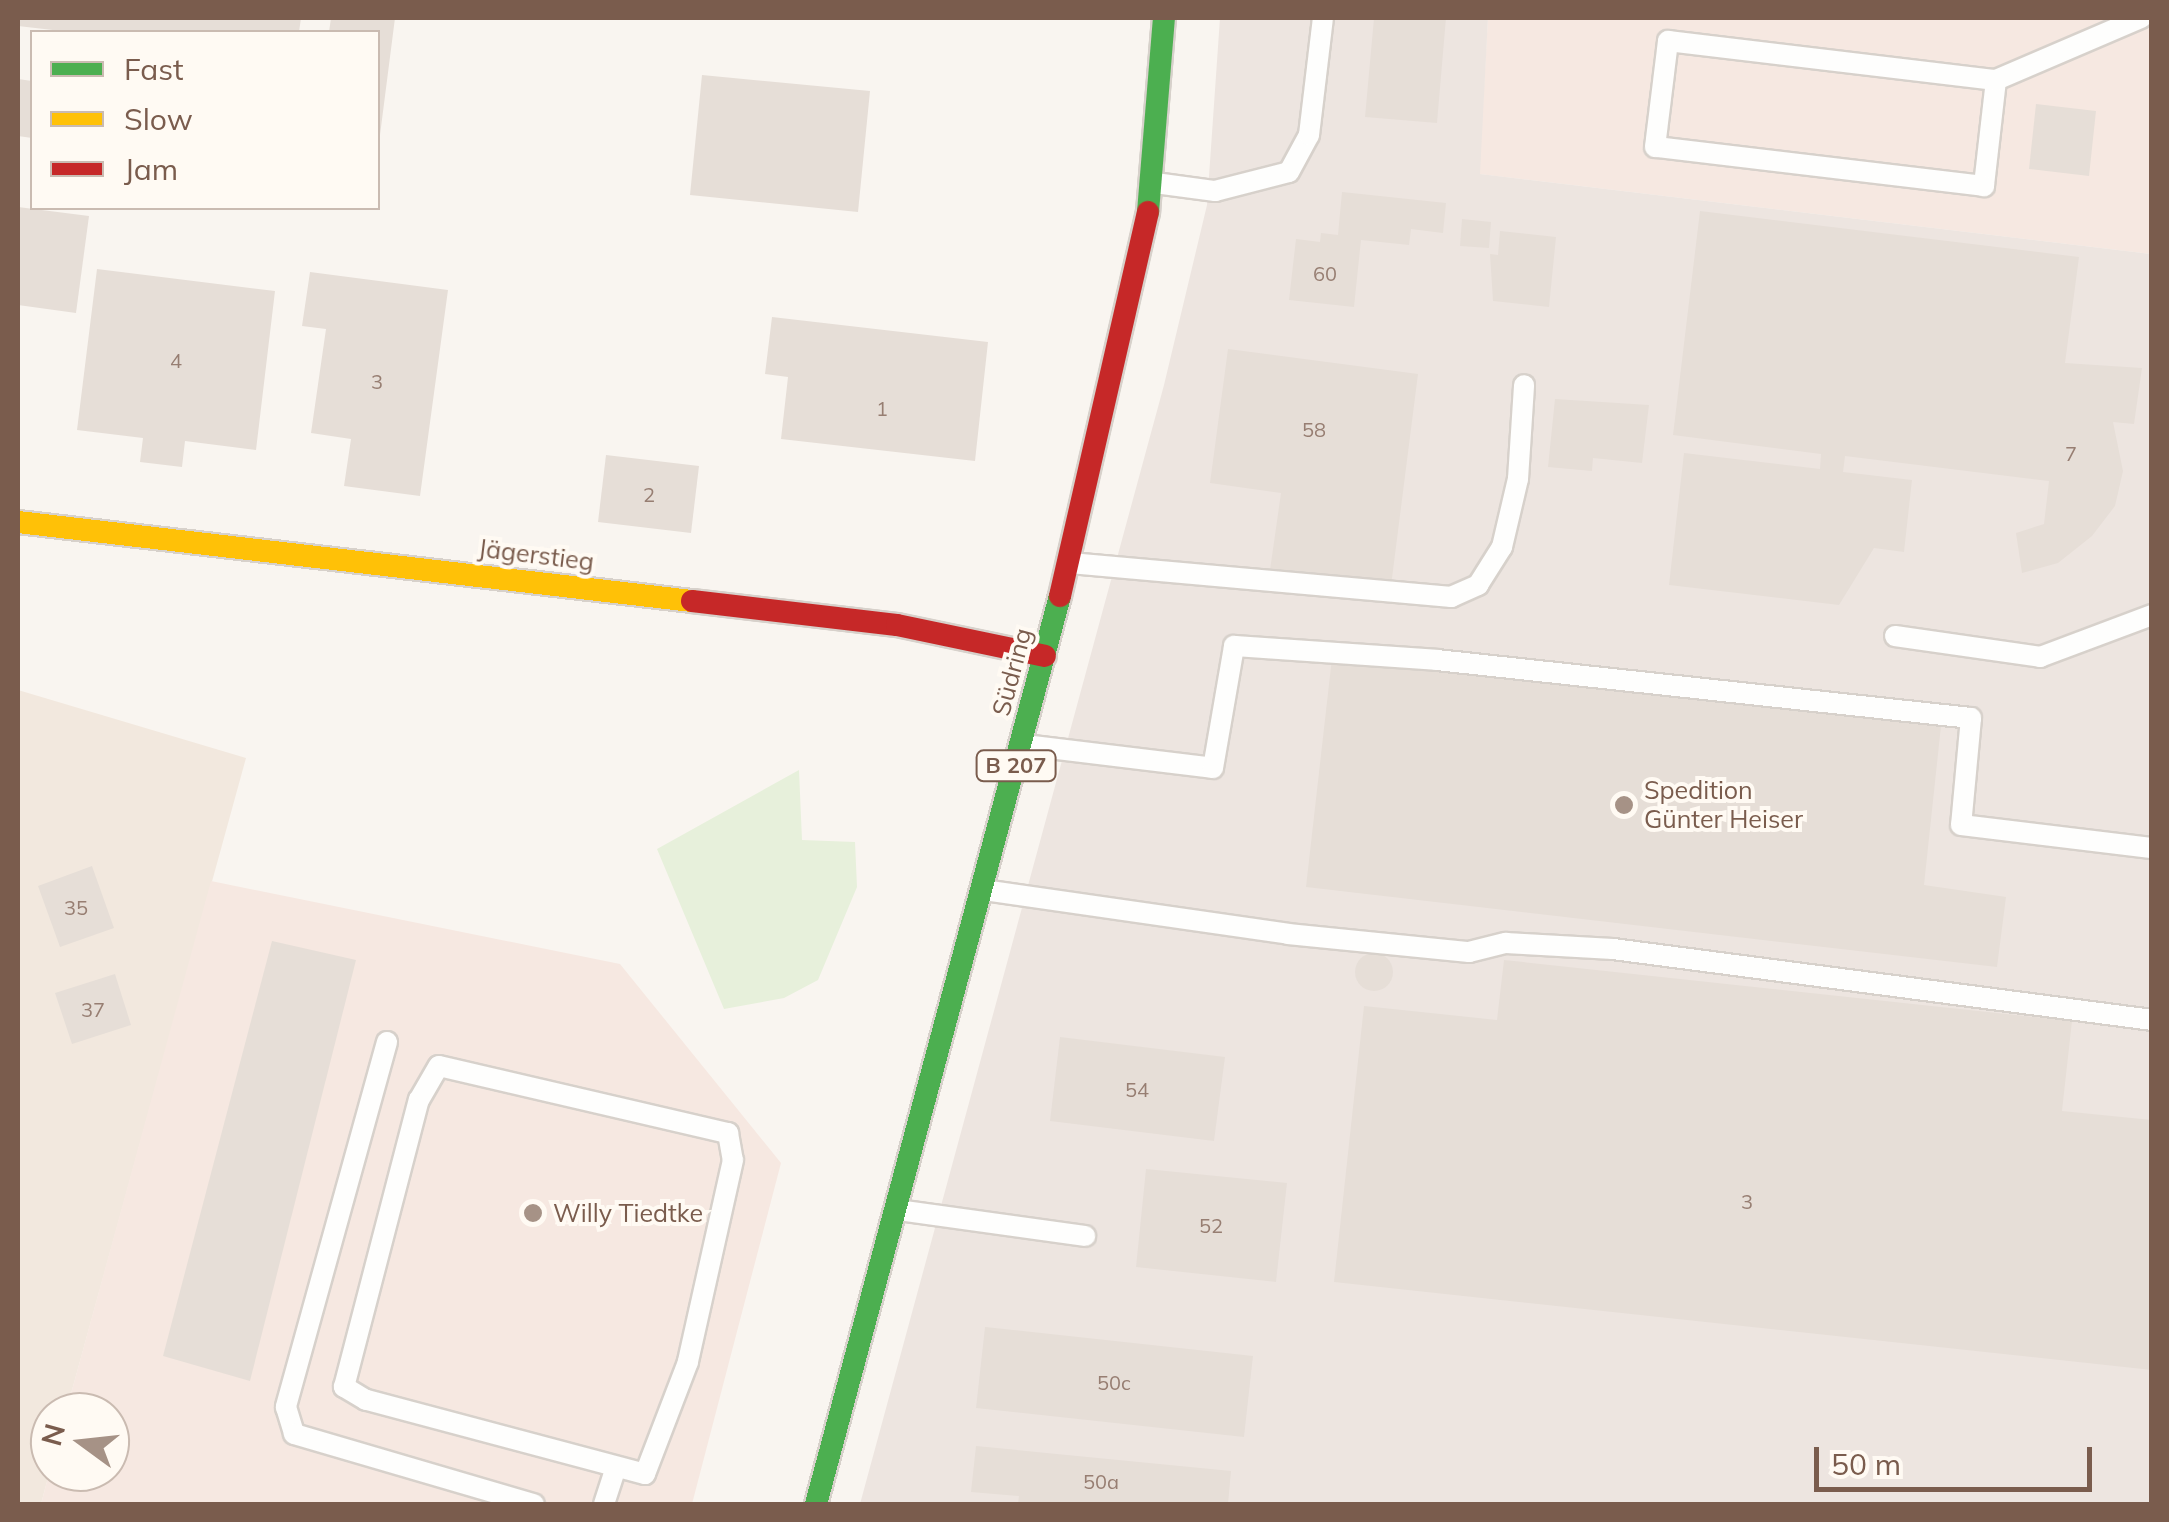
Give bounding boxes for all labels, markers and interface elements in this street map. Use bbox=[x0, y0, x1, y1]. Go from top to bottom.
legend bbox=[30, 30, 380, 210]
text: Fast bbox=[124, 50, 184, 88]
text: Slow bbox=[124, 100, 193, 138]
text: Jam bbox=[124, 150, 178, 188]
house number: 60 bbox=[1313, 261, 1337, 285]
house number: 4 bbox=[170, 348, 182, 372]
house number: 3 bbox=[371, 369, 383, 393]
house number: 1 bbox=[876, 396, 888, 420]
house number: 58 bbox=[1302, 417, 1326, 441]
house number: 7 bbox=[2065, 441, 2077, 465]
house number: 2 bbox=[643, 482, 655, 506]
street label: Jägerstieg bbox=[476, 533, 596, 577]
street label: Südring bbox=[986, 625, 1038, 719]
road number: B 207 bbox=[974, 749, 1058, 783]
place label: Spedition Günter Heiser bbox=[1644, 776, 1803, 835]
marker: Spedition Günter Heiser bbox=[1613, 794, 1635, 816]
house number: 35 bbox=[64, 895, 88, 919]
house number: 37 bbox=[81, 997, 105, 1021]
house number: 54 bbox=[1125, 1077, 1149, 1101]
house number: 3 bbox=[1741, 1189, 1753, 1213]
place label: Willy Tiedtke bbox=[553, 1198, 703, 1228]
marker: Willy Tiedtke bbox=[522, 1202, 544, 1224]
house number: 52 bbox=[1199, 1213, 1223, 1237]
house number: 50c bbox=[1097, 1370, 1131, 1394]
north arrow bbox=[30, 1392, 130, 1492]
text: N bbox=[33, 1420, 72, 1449]
scale bar bbox=[1819, 1427, 2096, 1489]
text: 50 m bbox=[1831, 1445, 1901, 1483]
house number: 50a bbox=[1083, 1469, 1119, 1493]

